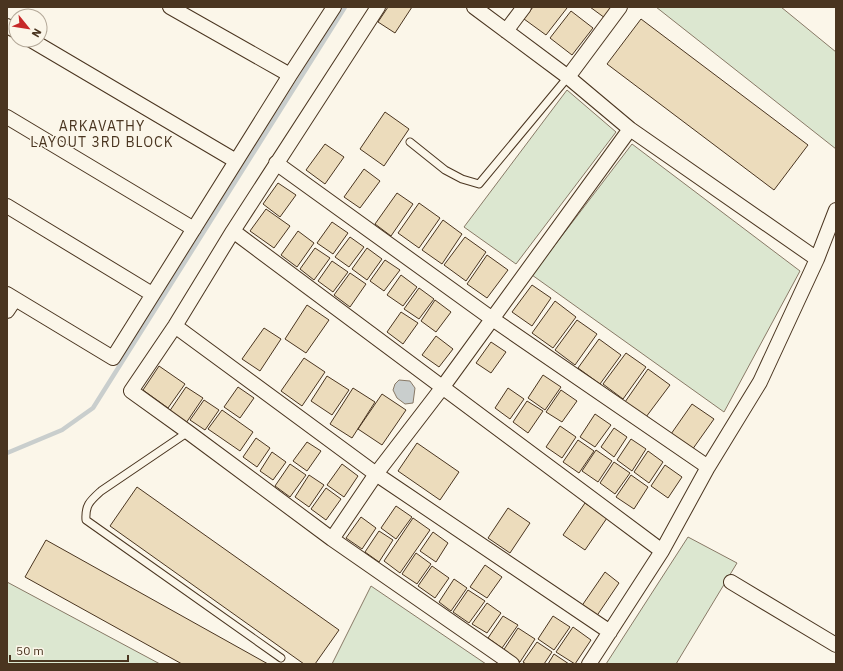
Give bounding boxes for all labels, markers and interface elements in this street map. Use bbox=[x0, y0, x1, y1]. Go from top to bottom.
north arrow bbox=[8, 8, 48, 48]
text: N bbox=[29, 26, 45, 40]
district label: ARKAVATHY LAYOUT 3RD BLOCK bbox=[30, 117, 174, 151]
scale bar bbox=[10, 637, 128, 663]
text: 50 m bbox=[16, 643, 44, 658]

